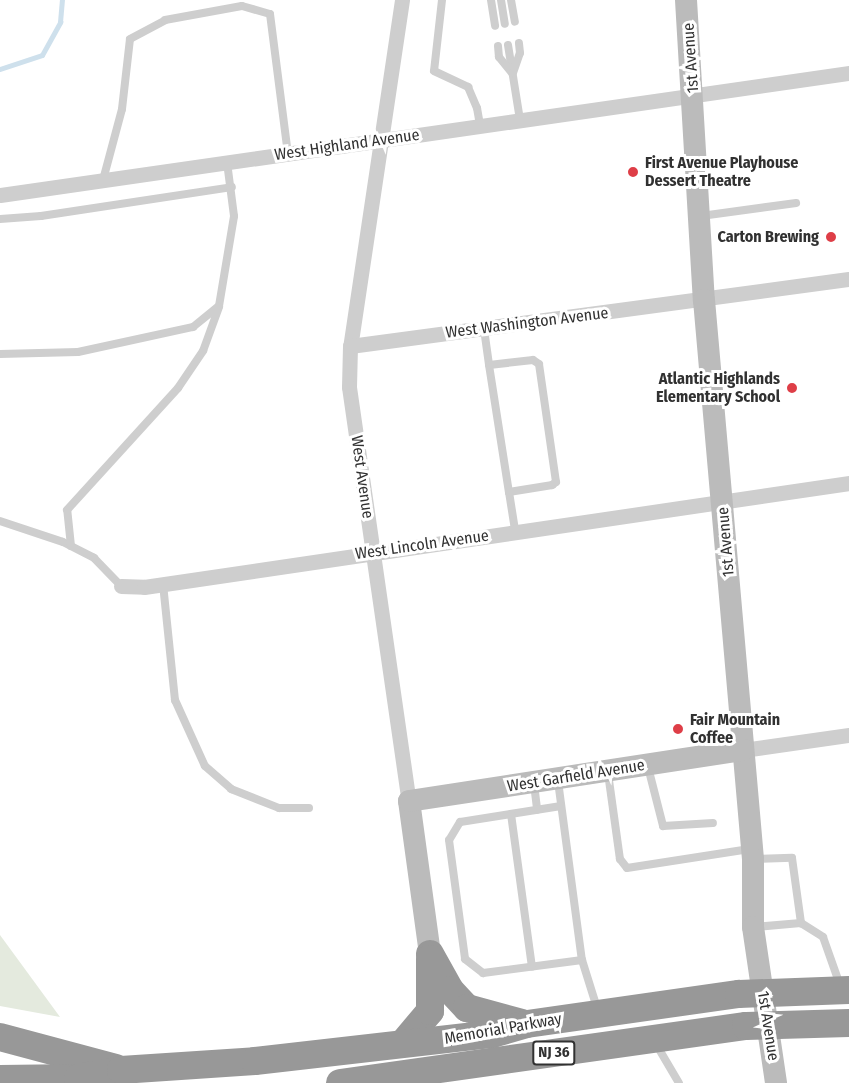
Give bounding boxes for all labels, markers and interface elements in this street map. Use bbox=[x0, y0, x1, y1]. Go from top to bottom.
street label: 1st Avenue bbox=[679, 22, 703, 94]
street label: West Highland Avenue bbox=[273, 125, 421, 165]
place label: First Avenue Playhouse Dessert Theatre bbox=[645, 153, 798, 191]
marker: First Avenue Playhouse Dessert Theatre bbox=[626, 165, 640, 179]
place label: Carton Brewing bbox=[717, 227, 819, 247]
marker: Carton Brewing bbox=[824, 230, 838, 244]
street label: West Washington Avenue bbox=[445, 303, 609, 343]
place label: Atlantic Highlands Elementary School bbox=[656, 369, 780, 407]
marker: Atlantic Highlands Elementary School bbox=[785, 381, 799, 395]
street label: West Avenue bbox=[347, 434, 377, 520]
street label: 1st Avenue bbox=[713, 506, 739, 578]
street label: West Lincoln Avenue bbox=[354, 526, 490, 564]
place label: Fair Mountain Coffee bbox=[690, 710, 780, 748]
marker: Fair Mountain Coffee bbox=[671, 722, 685, 736]
street label: West Garfield Avenue bbox=[506, 756, 646, 796]
street label: 1st Avenue bbox=[753, 990, 783, 1062]
street label: Memorial Parkway bbox=[443, 1009, 563, 1049]
road number: NJ 36 bbox=[532, 1041, 576, 1065]

